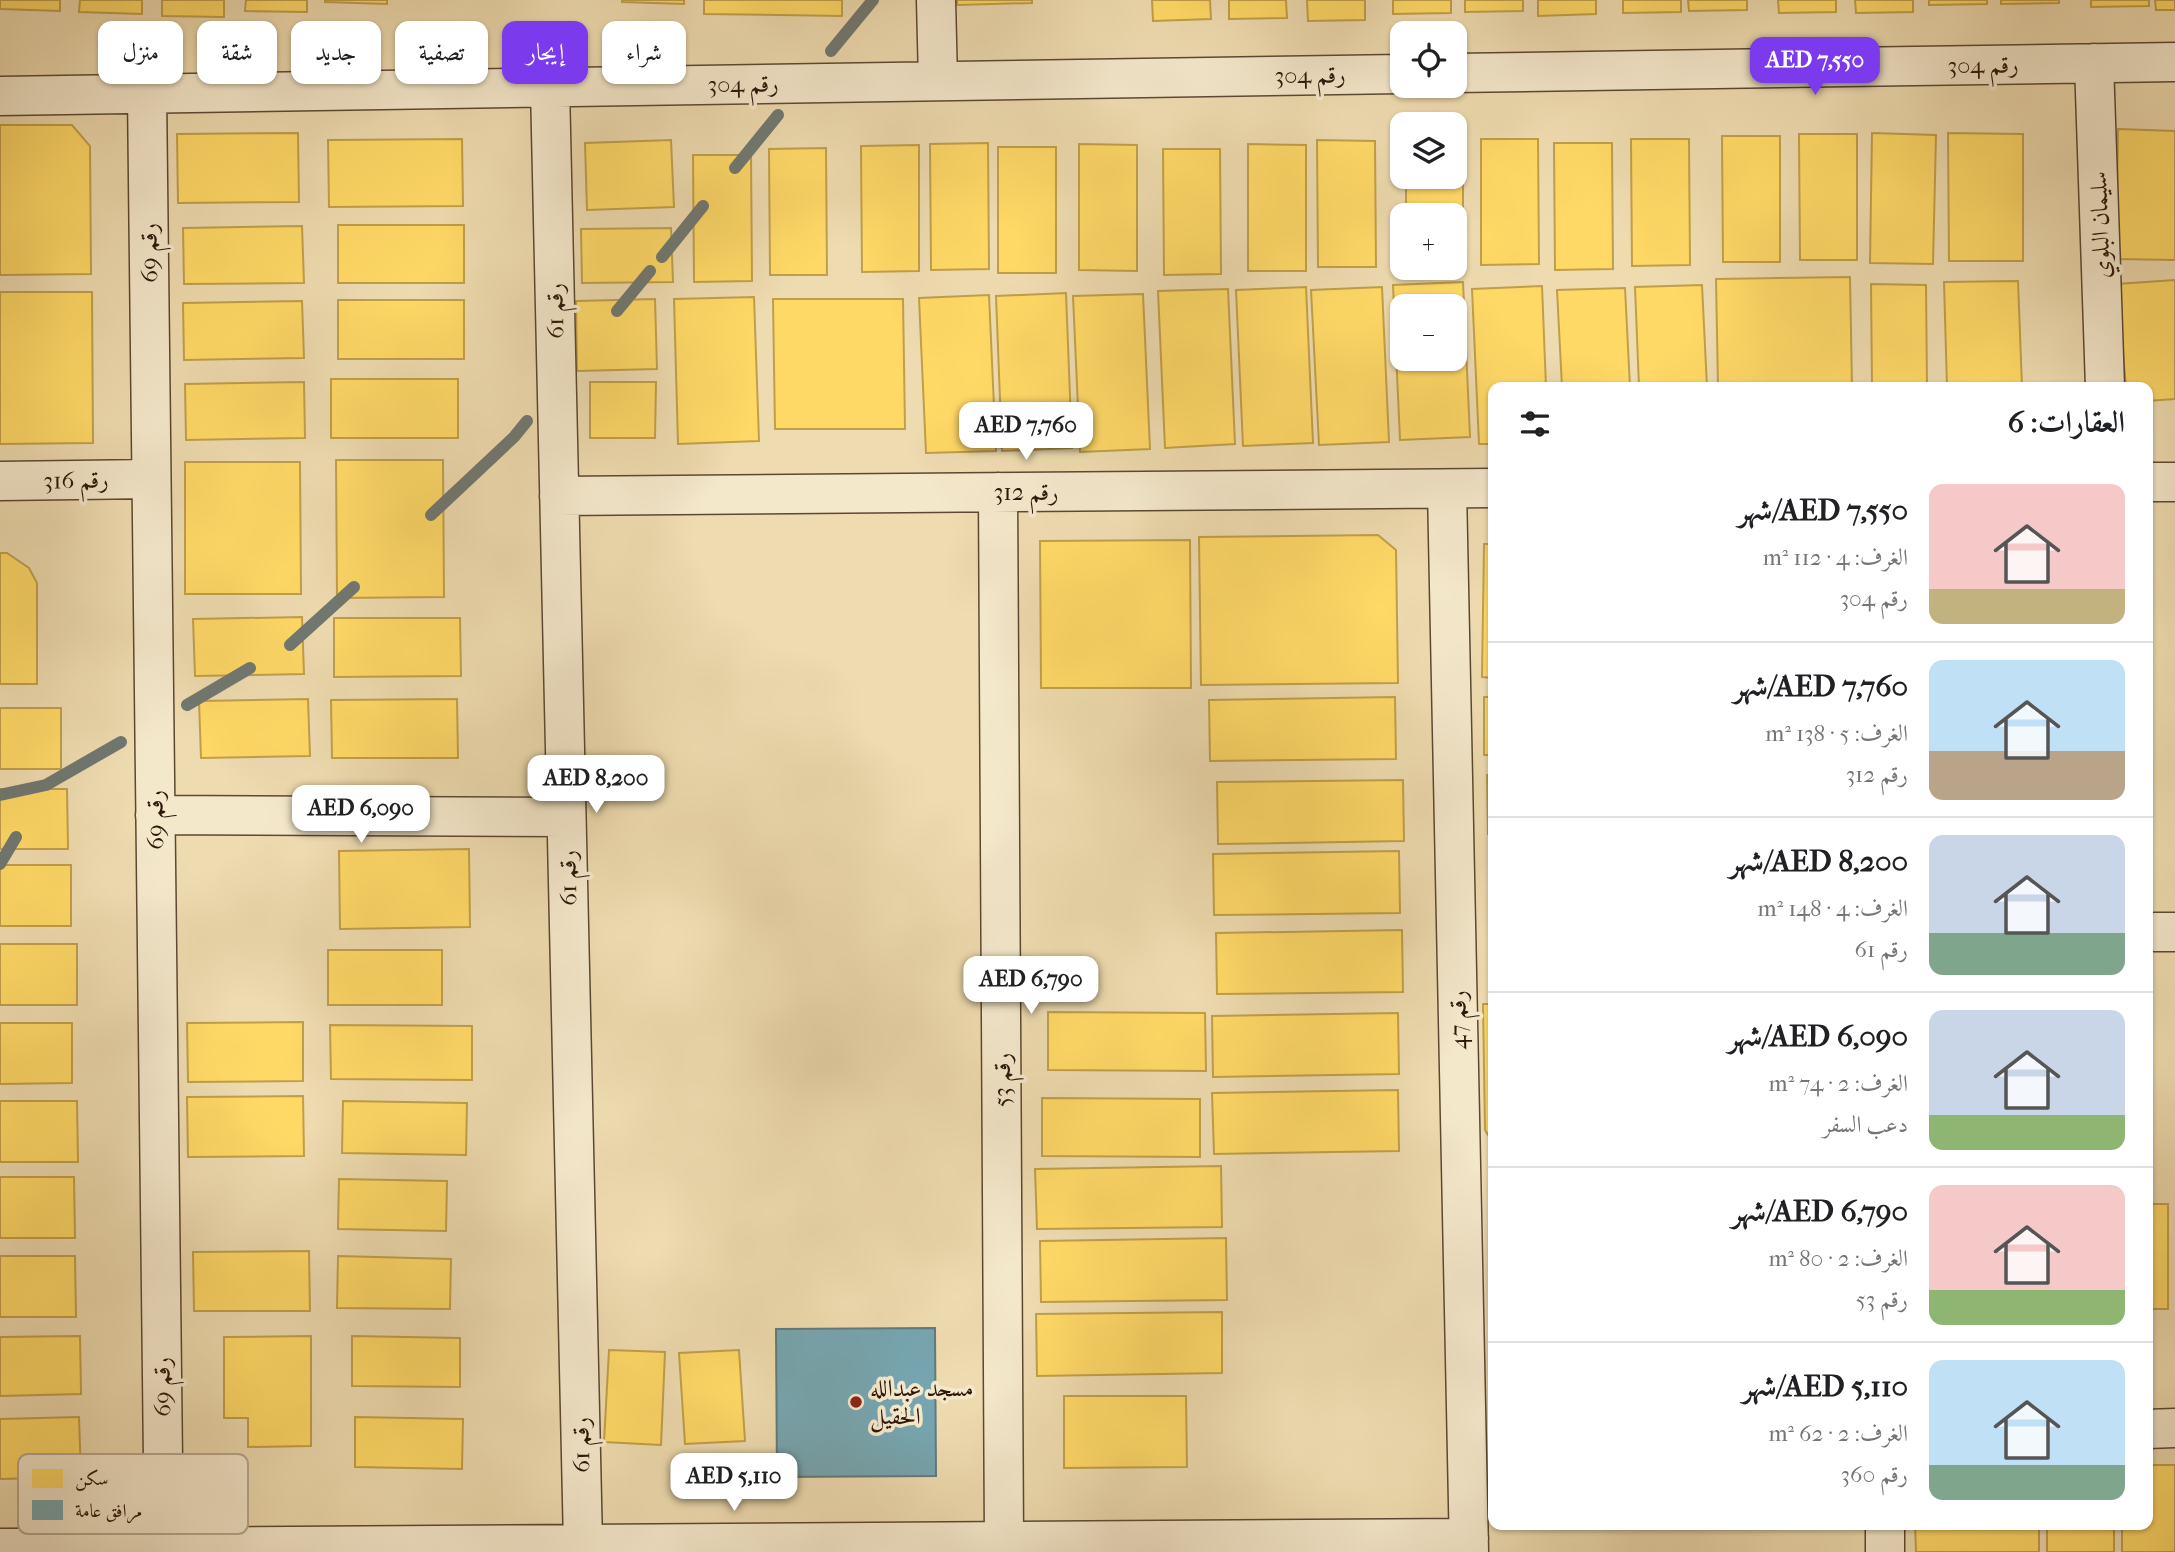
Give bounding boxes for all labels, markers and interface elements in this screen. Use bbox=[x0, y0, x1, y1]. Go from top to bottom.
chip: منزل bbox=[98, 21, 183, 84]
chip: شقة bbox=[197, 21, 277, 84]
chip: جديد bbox=[291, 21, 381, 84]
chip: تصفية bbox=[395, 21, 488, 84]
chip: إيجار bbox=[502, 21, 588, 84]
chip: شراء bbox=[602, 21, 686, 84]
map controls bbox=[1390, 21, 1467, 371]
button: locate bbox=[1390, 21, 1467, 98]
pin: AED 7,550 bbox=[1735, 38, 1895, 97]
text: AED 7,550 bbox=[1766, 46, 1864, 73]
street label: رقم 304 bbox=[1947, 50, 2019, 88]
street label: رقم 304 bbox=[1274, 60, 1346, 98]
street label: رقم 304 bbox=[707, 69, 779, 107]
button: layers bbox=[1390, 112, 1467, 189]
street label: سليمان البلوي bbox=[2084, 171, 2121, 279]
button: + bbox=[1390, 203, 1467, 280]
street label: رقم 69 bbox=[134, 223, 172, 283]
street label: رقم 61 bbox=[541, 283, 577, 339]
button: − bbox=[1390, 294, 1467, 371]
pin: AED 7,760 bbox=[946, 402, 1106, 462]
icon: filters bbox=[1516, 405, 1554, 443]
text: العقارات: 6 bbox=[2008, 405, 2125, 440]
text: AED 7,760 bbox=[975, 411, 1077, 438]
street label: رقم 316 bbox=[43, 465, 109, 503]
street label: رقم 312 bbox=[993, 478, 1059, 514]
text: AED 7,550/شهر bbox=[1738, 493, 1908, 528]
icon: home bbox=[1985, 512, 2069, 596]
text: الغرف: 4 · 112 m² bbox=[1763, 544, 1908, 571]
text: رقم 304 bbox=[1840, 585, 1908, 612]
text: AED 7,760/شهر bbox=[1733, 669, 1908, 704]
icon: home bbox=[1985, 688, 2069, 772]
text: الغرف: 5 · 138 m² bbox=[1765, 720, 1908, 747]
pin: AED 8,200 bbox=[516, 756, 676, 815]
text: رقم 312 bbox=[1846, 761, 1908, 788]
text: AED 8,200 bbox=[544, 764, 648, 791]
pin: AED 6,090 bbox=[281, 786, 441, 845]
street label: رقم 69 bbox=[140, 790, 178, 850]
text: AED 6,090 bbox=[308, 794, 414, 821]
text: AED 8,200/شهر bbox=[1729, 844, 1908, 879]
street label: رقم 61 bbox=[554, 850, 590, 906]
icon: home bbox=[1985, 863, 2069, 947]
text: الغرف: 4 · 148 m² bbox=[1758, 895, 1908, 922]
text: رقم 61 bbox=[1855, 936, 1908, 963]
pin: AED 6,790 bbox=[951, 956, 1111, 1016]
text: AED 6,790 bbox=[979, 965, 1083, 992]
street label: رقم 47 bbox=[1443, 990, 1481, 1050]
text: AED 6,090/شهر bbox=[1728, 1019, 1908, 1054]
icon: home bbox=[1985, 1038, 2069, 1122]
street label: رقم 53 bbox=[988, 1053, 1024, 1107]
text: الغرف: 2 · 74 m² bbox=[1769, 1070, 1908, 1097]
text: دعب السفر bbox=[1823, 1111, 1908, 1138]
text: AED 6,790/شهر bbox=[1732, 1194, 1908, 1229]
icon: home bbox=[1985, 1213, 2069, 1297]
text: الغرف: 2 · 80 m² bbox=[1768, 1245, 1908, 1272]
text: رقم 53 bbox=[1856, 1286, 1908, 1313]
street label: رقم 69 bbox=[147, 1357, 185, 1417]
text: AED 5,110/شهر bbox=[1742, 1369, 1908, 1404]
place label: مسجد عبدالله الحقيل bbox=[870, 1374, 974, 1433]
icon: home bbox=[1985, 1388, 2069, 1472]
marker: مسجد عبدالله الحقيل bbox=[848, 1394, 864, 1410]
street label: رقم 61 bbox=[567, 1417, 603, 1473]
text: الغرف: 2 · 62 m² bbox=[1768, 1420, 1908, 1447]
legend bbox=[18, 1454, 248, 1534]
pin: AED 5,110 bbox=[654, 1454, 814, 1513]
text: رقم 360 bbox=[1841, 1461, 1908, 1488]
text: AED 5,110 bbox=[686, 1462, 782, 1489]
text: سكن bbox=[75, 1468, 109, 1492]
text: مرافق عامة bbox=[75, 1500, 142, 1524]

